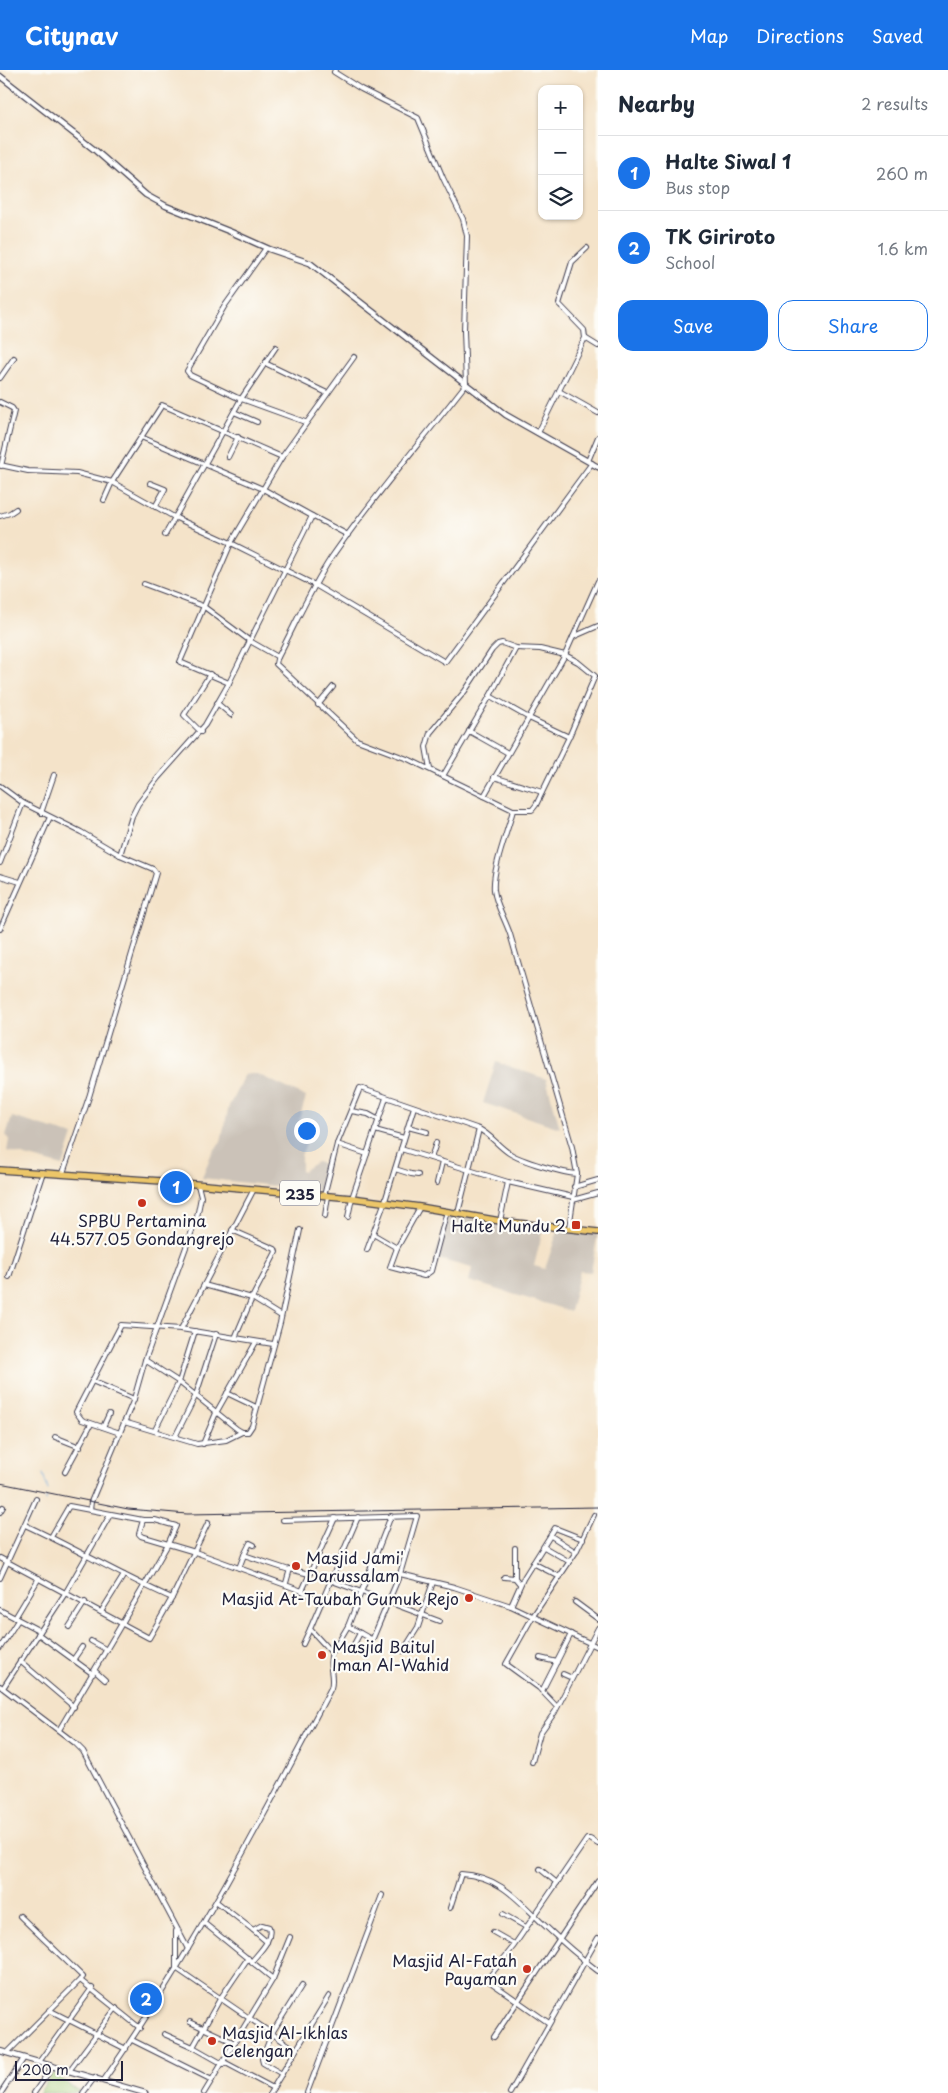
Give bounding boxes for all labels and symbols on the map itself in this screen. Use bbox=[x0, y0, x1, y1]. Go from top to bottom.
your location bbox=[294, 1118, 320, 1144]
pin: 1 bbox=[160, 1168, 192, 1206]
road number: 235 bbox=[280, 1180, 320, 1206]
marker: SPBU Pertamina 44.577.05 Gondangrejo bbox=[136, 1197, 148, 1209]
place label: SPBU Pertamina 44.577.05 Gondangrejo bbox=[50, 1208, 234, 1250]
place label: Halte Mundu 2 bbox=[451, 1213, 566, 1237]
marker: Halte Mundu 2 bbox=[570, 1219, 582, 1231]
place label: Masjid Jami' Darussalam bbox=[306, 1545, 404, 1587]
marker: Masjid Jami' Darussalam bbox=[290, 1560, 302, 1572]
place label: Masjid At-Taubah Gumuk Rejo bbox=[221, 1586, 459, 1610]
marker: Masjid At-Taubah Gumuk Rejo bbox=[463, 1592, 475, 1604]
place label: Masjid Baitul Iman Al-Wahid bbox=[332, 1634, 449, 1676]
marker: Masjid Baitul Iman Al-Wahid bbox=[316, 1649, 328, 1661]
place label: Masjid Al-Fatah Payaman bbox=[392, 1948, 517, 1990]
marker: Masjid Al-Fatah Payaman bbox=[521, 1963, 533, 1975]
pin: 2 bbox=[130, 1980, 162, 2018]
place label: Masjid Al-Ikhlas Celengan bbox=[222, 2020, 348, 2062]
marker: Masjid Al-Ikhlas Celengan bbox=[206, 2035, 218, 2047]
scale bar bbox=[15, 2058, 122, 2081]

